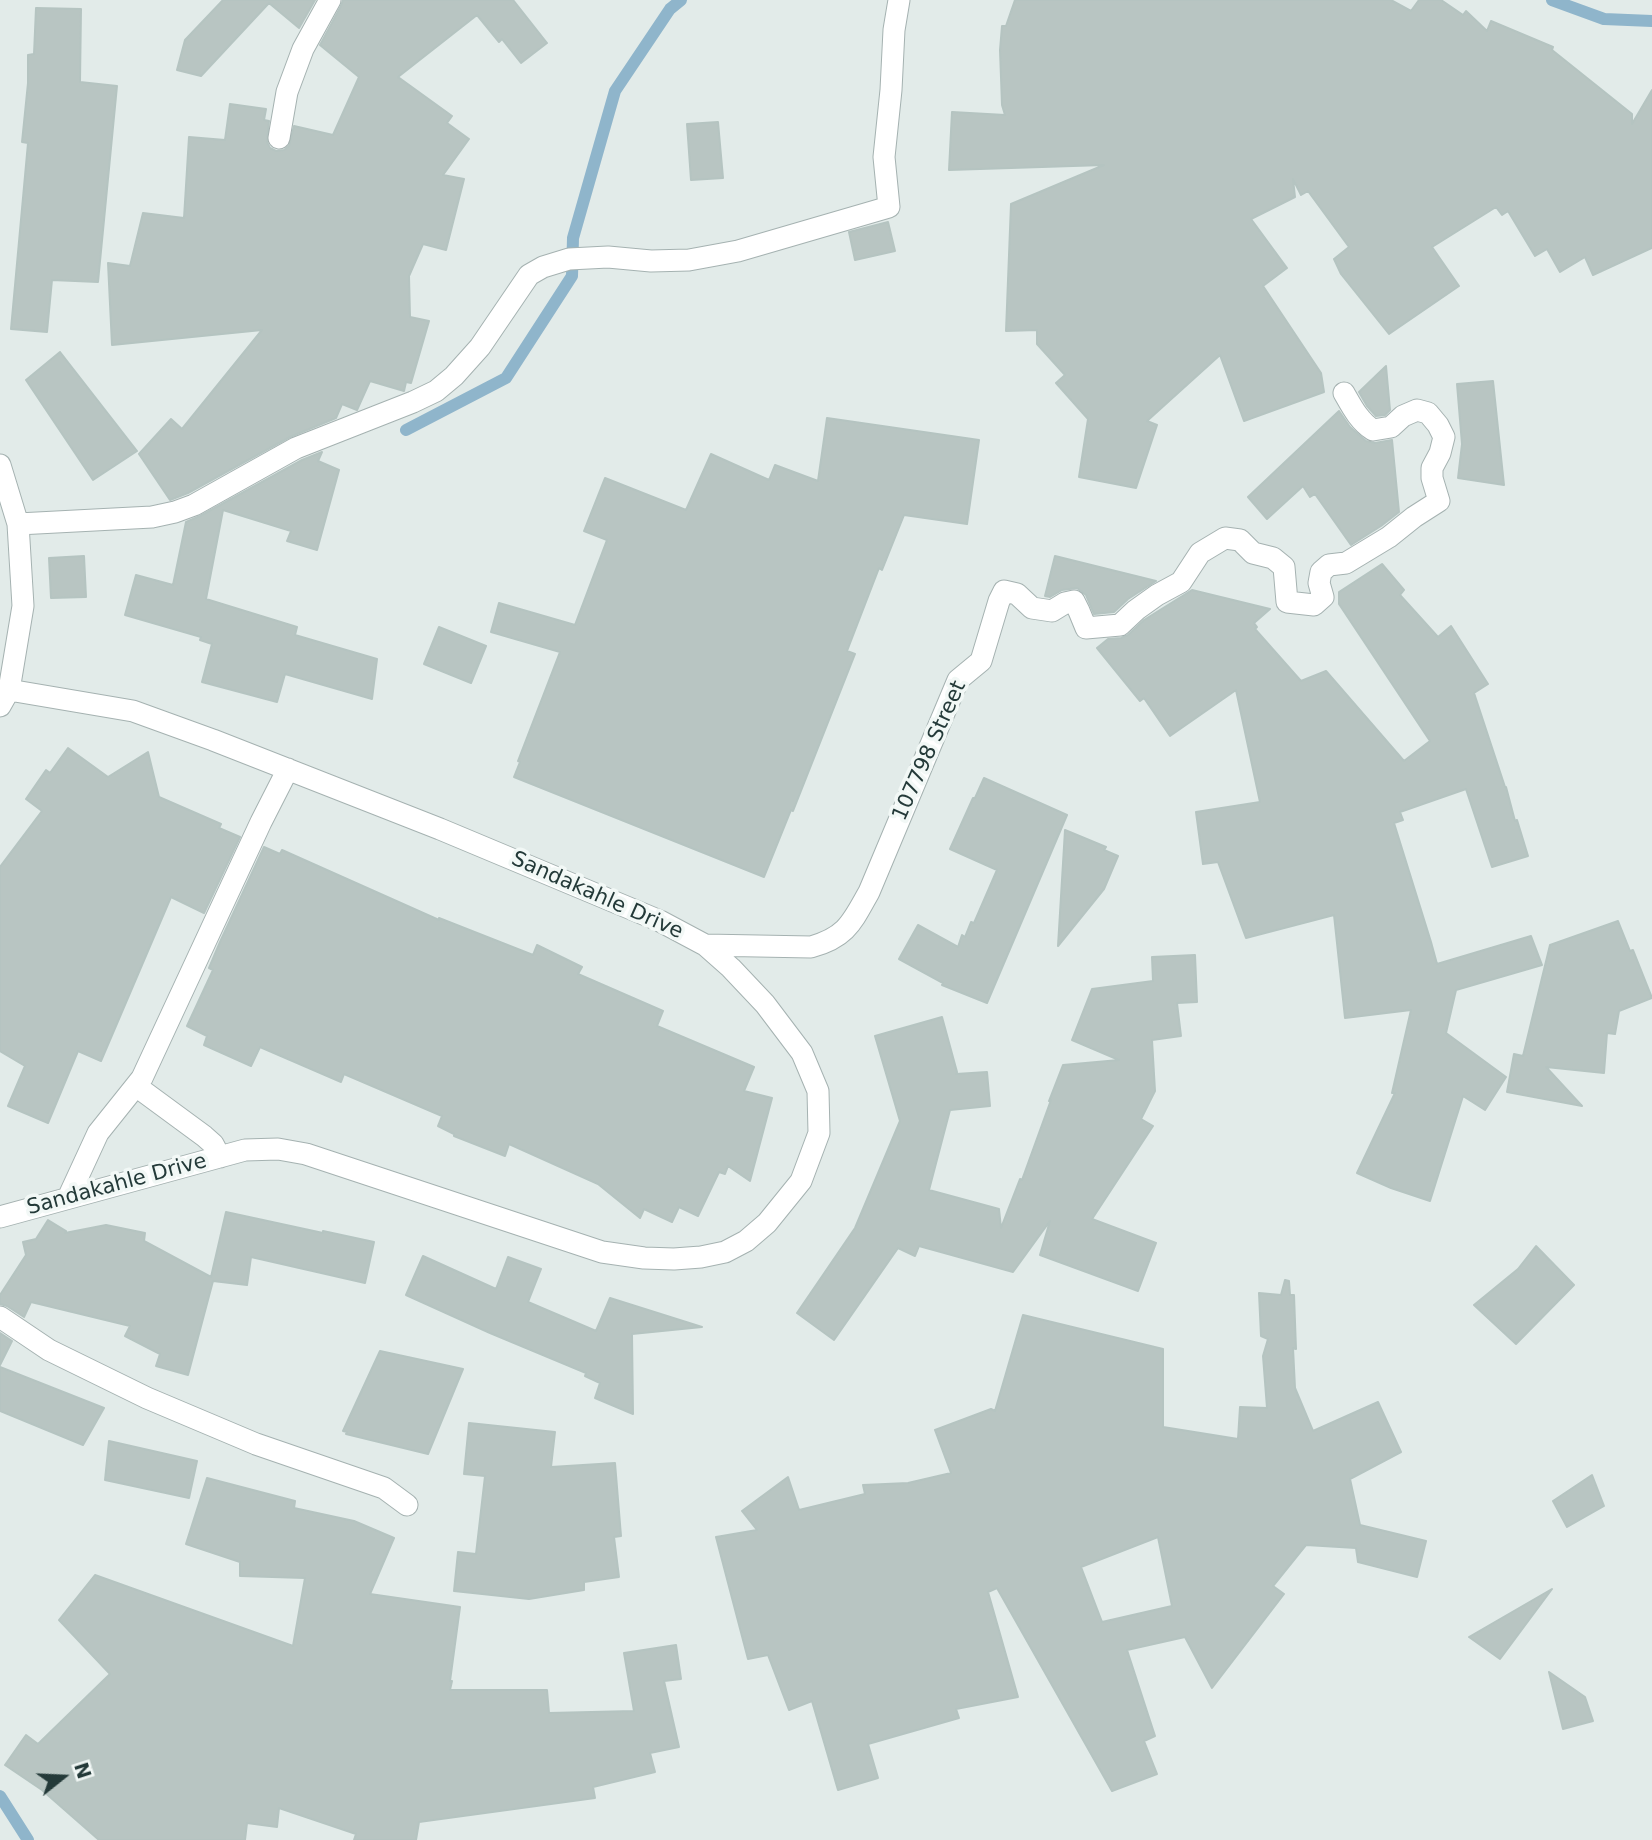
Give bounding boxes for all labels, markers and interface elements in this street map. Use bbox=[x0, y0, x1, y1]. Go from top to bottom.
street label: 107798 Street bbox=[888, 677, 972, 825]
street label: Sandakahle Drive bbox=[507, 847, 687, 945]
street label: Sandakahle Drive bbox=[24, 1149, 210, 1221]
north arrow bbox=[28, 1742, 98, 1812]
text: N bbox=[70, 1760, 96, 1781]

